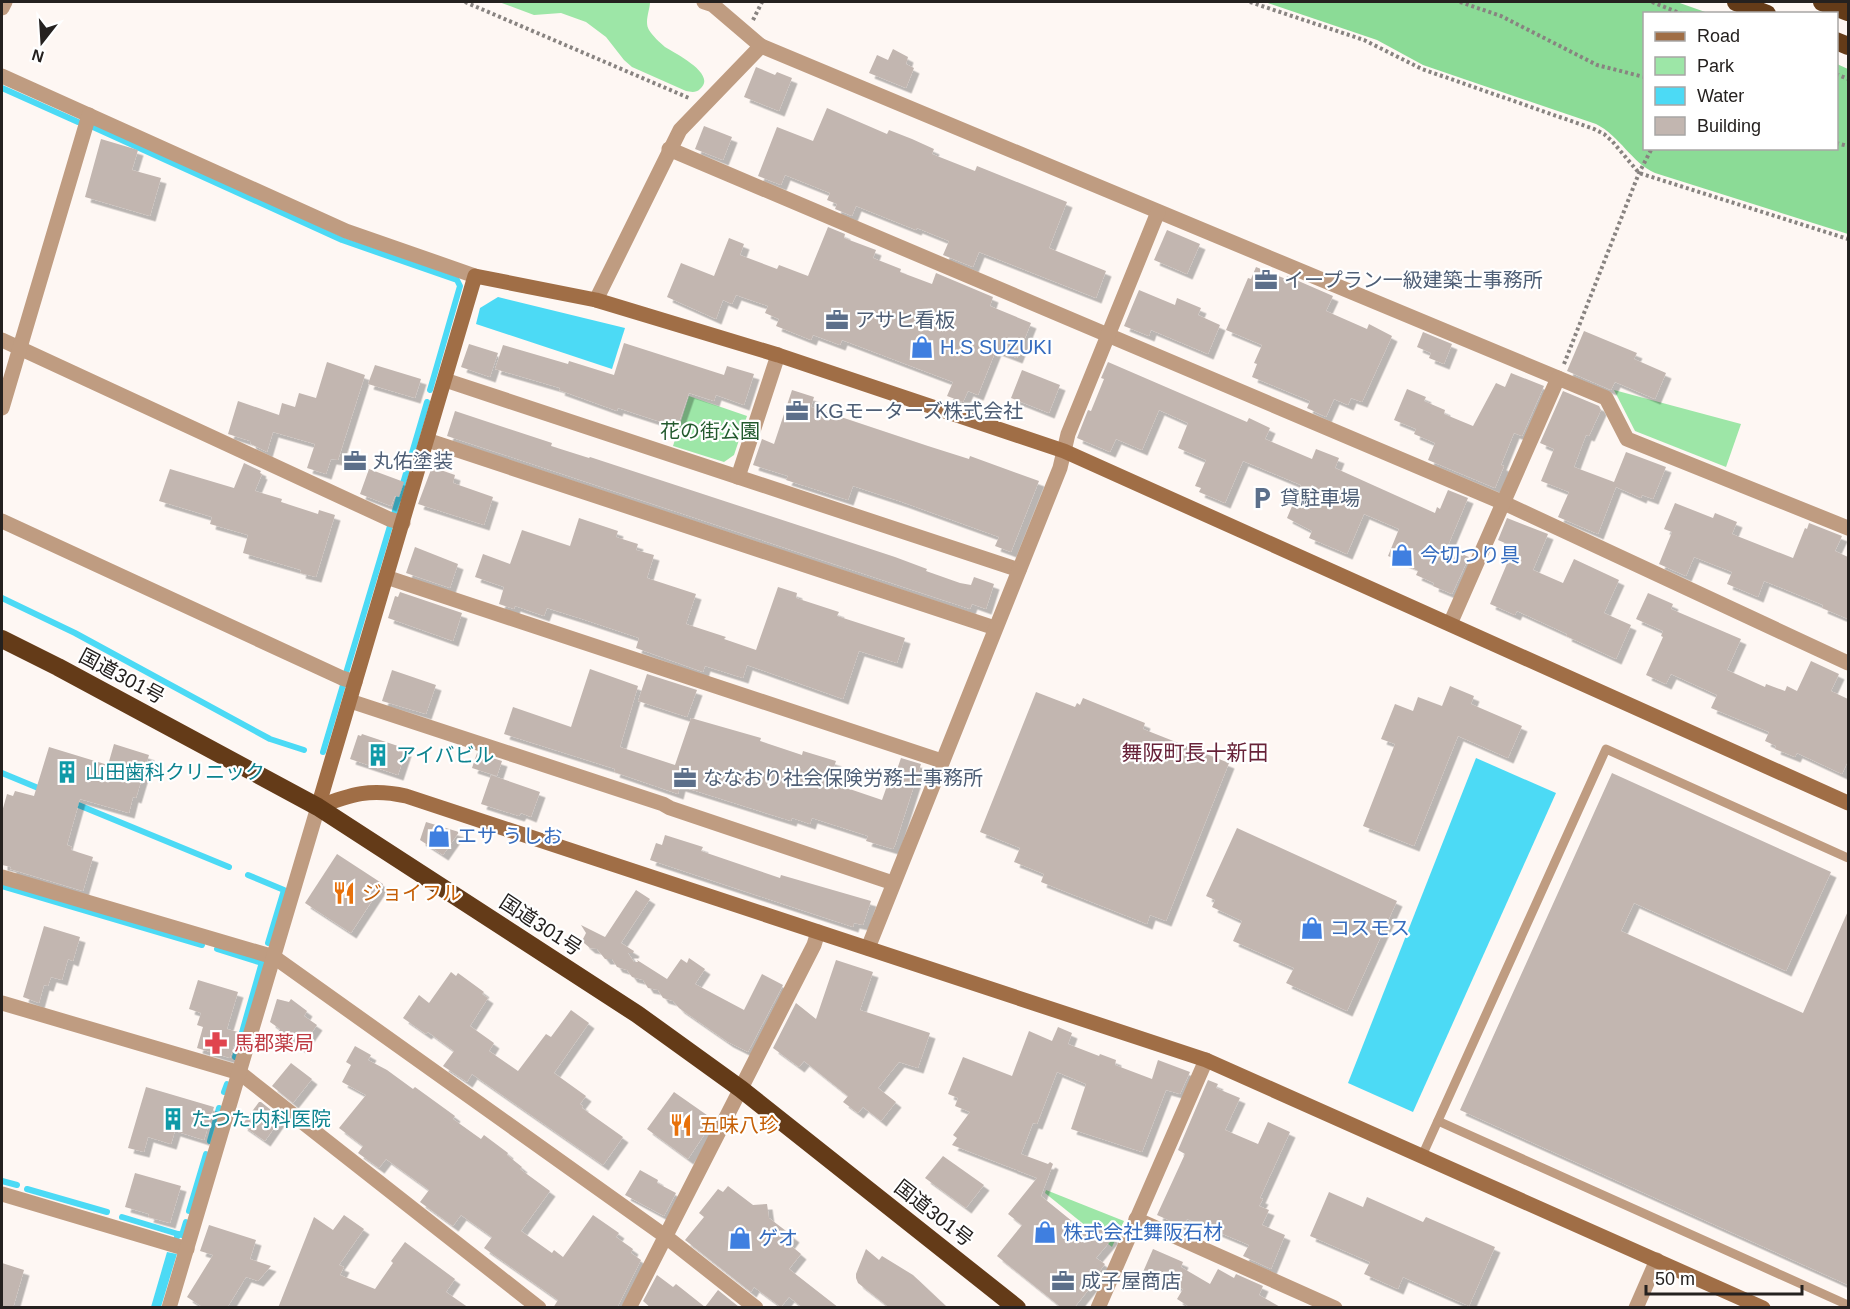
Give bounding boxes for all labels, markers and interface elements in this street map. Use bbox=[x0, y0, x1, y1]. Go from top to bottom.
north arrow bbox=[12, 12, 72, 72]
legend bbox=[1643, 12, 1838, 150]
text: Road bbox=[1697, 26, 1740, 46]
text: N bbox=[30, 46, 46, 66]
text: Park bbox=[1697, 56, 1735, 76]
text: Water bbox=[1697, 86, 1744, 106]
text: Building bbox=[1697, 116, 1761, 136]
office icon: イープラン一級建築士事務所 bbox=[1253, 267, 1279, 293]
place label: イープラン一級建築士事務所 bbox=[1284, 269, 1543, 291]
office icon: アサヒ看板 bbox=[824, 307, 850, 333]
place label: アサヒ看板 bbox=[855, 309, 955, 331]
shop icon: H.S SUZUKI bbox=[909, 334, 935, 360]
place label: H.S SUZUKI bbox=[940, 336, 1052, 358]
office icon: KGモーターズ株式会社 bbox=[784, 398, 810, 424]
place label: KGモーターズ株式会社 bbox=[815, 400, 1023, 422]
park label: 花の街公園 bbox=[660, 420, 760, 442]
office icon: 丸佑塗装 bbox=[342, 448, 368, 474]
place label: 丸佑塗装 bbox=[373, 450, 453, 472]
parking icon: 貸駐車場 bbox=[1249, 485, 1275, 511]
place label: 貸駐車場 bbox=[1280, 487, 1360, 509]
shop icon: 今切つり具 bbox=[1389, 542, 1415, 568]
place label: 今切つり具 bbox=[1420, 544, 1520, 566]
street label: 国道301号 bbox=[76, 644, 168, 708]
district label: 舞阪町長十新田 bbox=[1122, 741, 1269, 764]
building icon: アイバビル bbox=[365, 742, 391, 768]
place label: アイバビル bbox=[396, 744, 495, 766]
building icon: 山田歯科クリニック bbox=[54, 759, 80, 785]
place label: 山田歯科クリニック bbox=[85, 761, 265, 783]
office icon: ななおり社会保険労務士事務所 bbox=[672, 765, 698, 791]
place label: ななおり社会保険労務士事務所 bbox=[703, 767, 983, 789]
shop icon: エサ うしお bbox=[426, 823, 452, 849]
place label: エサ うしお bbox=[457, 825, 563, 847]
restaurant icon: ジョイフル bbox=[331, 880, 357, 906]
place label: ジョイフル bbox=[362, 882, 462, 904]
street label: 国道301号 bbox=[496, 890, 586, 960]
shop icon: コスモス bbox=[1299, 915, 1325, 941]
place label: コスモス bbox=[1330, 917, 1410, 939]
pharmacy icon: 馬郡薬局 bbox=[203, 1030, 229, 1056]
place label: 馬郡薬局 bbox=[234, 1032, 314, 1054]
building icon: たつた内科医院 bbox=[160, 1106, 186, 1132]
place label: たつた内科医院 bbox=[191, 1108, 331, 1130]
restaurant icon: 五味八珍 bbox=[668, 1112, 694, 1138]
place label: 五味八珍 bbox=[699, 1114, 779, 1136]
street label: 国道301号 bbox=[890, 1176, 978, 1250]
shop icon: 株式会社舞阪石材 bbox=[1032, 1219, 1058, 1245]
place label: 株式会社舞阪石材 bbox=[1063, 1221, 1223, 1243]
shop icon: ゲオ bbox=[727, 1225, 753, 1251]
place label: ゲオ bbox=[758, 1227, 798, 1249]
scale bar bbox=[1646, 1258, 1802, 1296]
office icon: 成子屋商店 bbox=[1050, 1268, 1076, 1294]
text: 50 m bbox=[1655, 1269, 1695, 1289]
place label: 成子屋商店 bbox=[1081, 1270, 1181, 1292]

